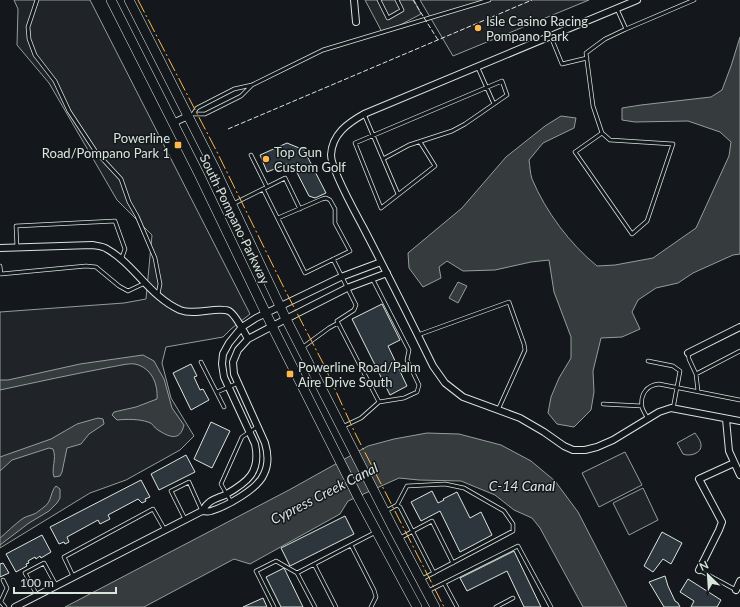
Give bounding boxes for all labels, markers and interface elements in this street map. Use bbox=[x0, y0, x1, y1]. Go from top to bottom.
place label: Isle Casino Racing Pompano Park bbox=[486, 13, 588, 44]
marker: Isle Casino Racing Pompano Park bbox=[473, 23, 483, 33]
place label: Powerline Road/Pompano Park 1 bbox=[42, 130, 170, 161]
marker: Powerline Road/Pompano Park 1 bbox=[173, 140, 183, 150]
place label: Top Gun Custom Golf bbox=[274, 144, 346, 175]
street label: South Pompano Parkway bbox=[197, 151, 274, 287]
marker: Top Gun Custom Golf bbox=[261, 154, 271, 164]
place label: Powerline Road/Palm Aire Drive South bbox=[298, 359, 421, 390]
marker: Powerline Road/Palm Aire Drive South bbox=[285, 369, 295, 379]
water label: Cypress Creek Canal bbox=[267, 459, 381, 527]
water label: C-14 Canal bbox=[489, 477, 555, 494]
north arrow bbox=[688, 555, 728, 595]
text: N bbox=[697, 558, 710, 573]
scale bar bbox=[14, 569, 116, 595]
text: 100 m bbox=[20, 575, 54, 590]

